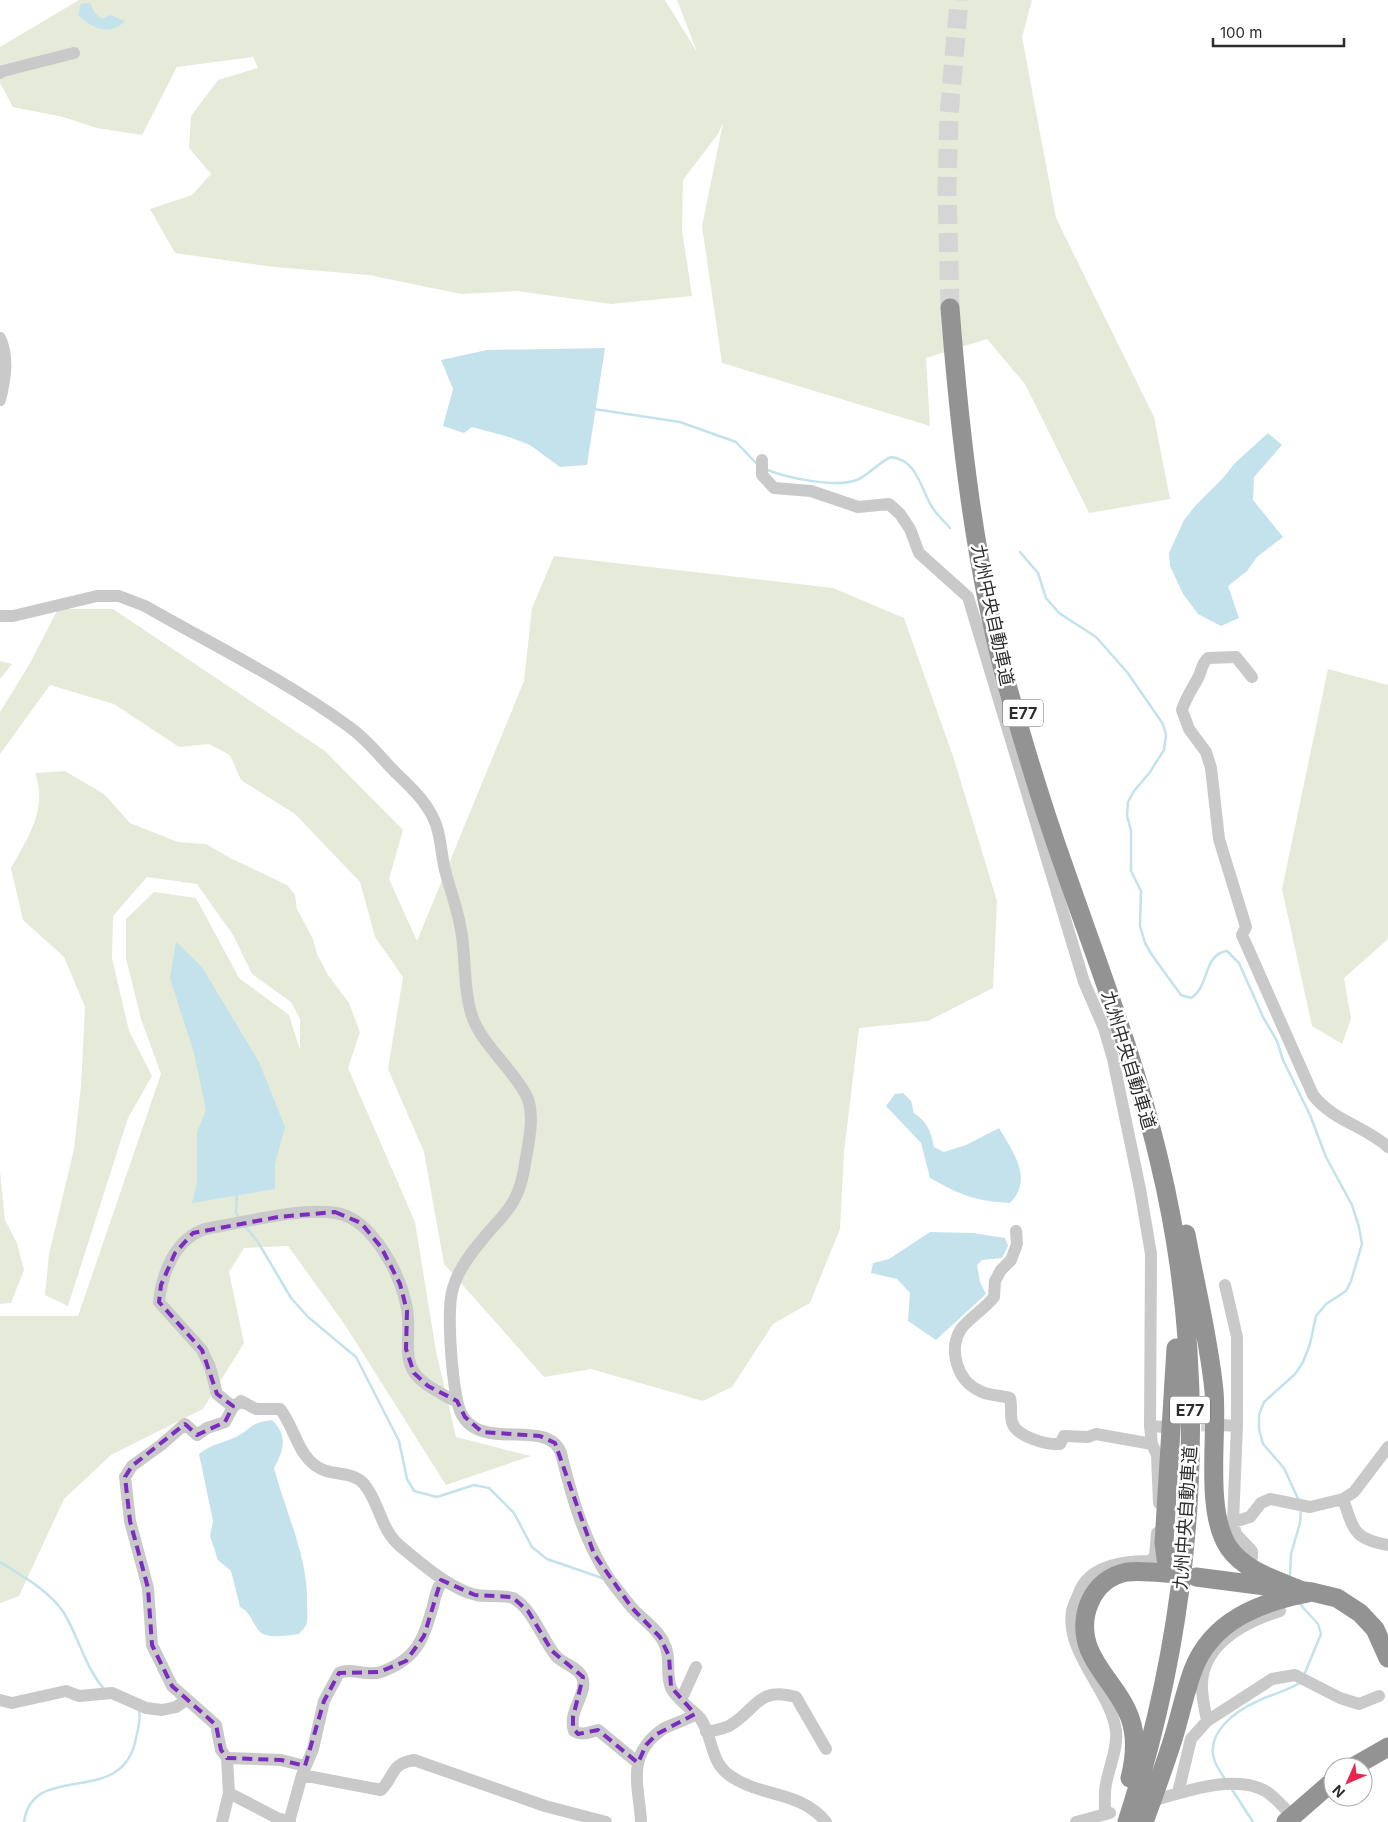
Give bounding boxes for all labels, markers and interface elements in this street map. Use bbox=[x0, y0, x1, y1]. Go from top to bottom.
scale bar bbox=[1213, 15, 1344, 47]
text: 100 m bbox=[1220, 23, 1262, 42]
street label: 九州中央自動車道 bbox=[968, 542, 1018, 688]
road number: E77 bbox=[1003, 700, 1043, 726]
street label: 九州中央自動車道 bbox=[1098, 988, 1160, 1132]
road number: E77 bbox=[1170, 1396, 1210, 1424]
street label: 九州中央自動車道 bbox=[1170, 1445, 1200, 1591]
north arrow bbox=[1323, 1757, 1373, 1807]
text: N bbox=[1329, 1782, 1348, 1801]

